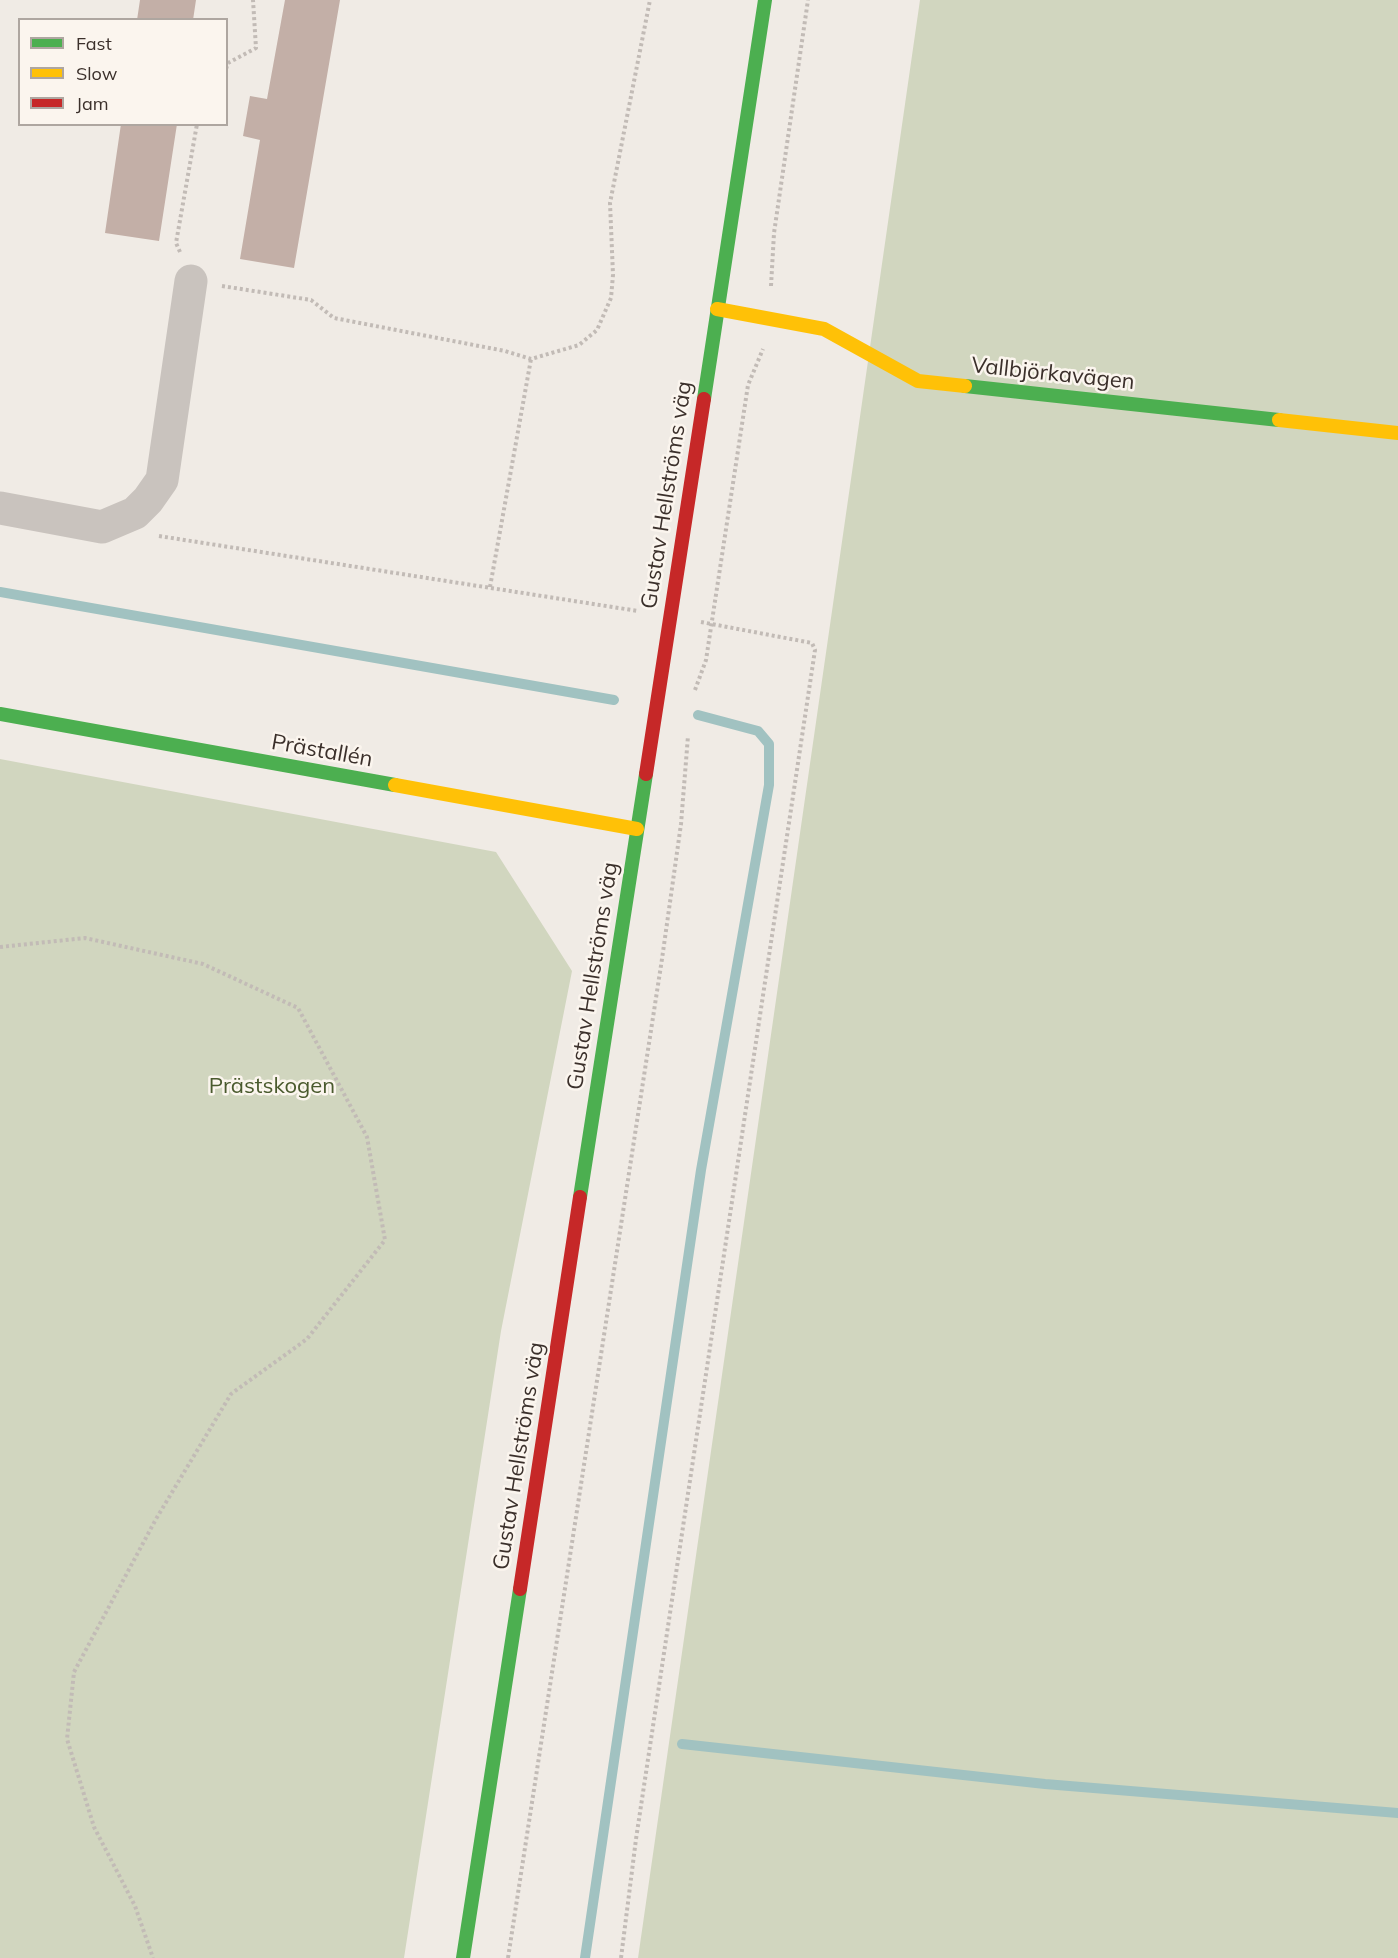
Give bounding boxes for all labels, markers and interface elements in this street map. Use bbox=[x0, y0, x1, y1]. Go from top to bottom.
legend bbox=[18, 18, 228, 126]
text: Fast bbox=[76, 32, 112, 55]
text: Slow bbox=[76, 62, 117, 85]
text: Jam bbox=[76, 92, 109, 115]
street label: Vallbjörkavägen bbox=[970, 352, 1136, 396]
street label: Gustav Hellströms väg bbox=[636, 379, 698, 611]
street label: Prästallén bbox=[269, 729, 375, 773]
street label: Gustav Hellströms väg bbox=[562, 860, 624, 1092]
park label: Prästskogen bbox=[209, 1073, 335, 1099]
street label: Gustav Hellströms väg bbox=[488, 1340, 550, 1572]

